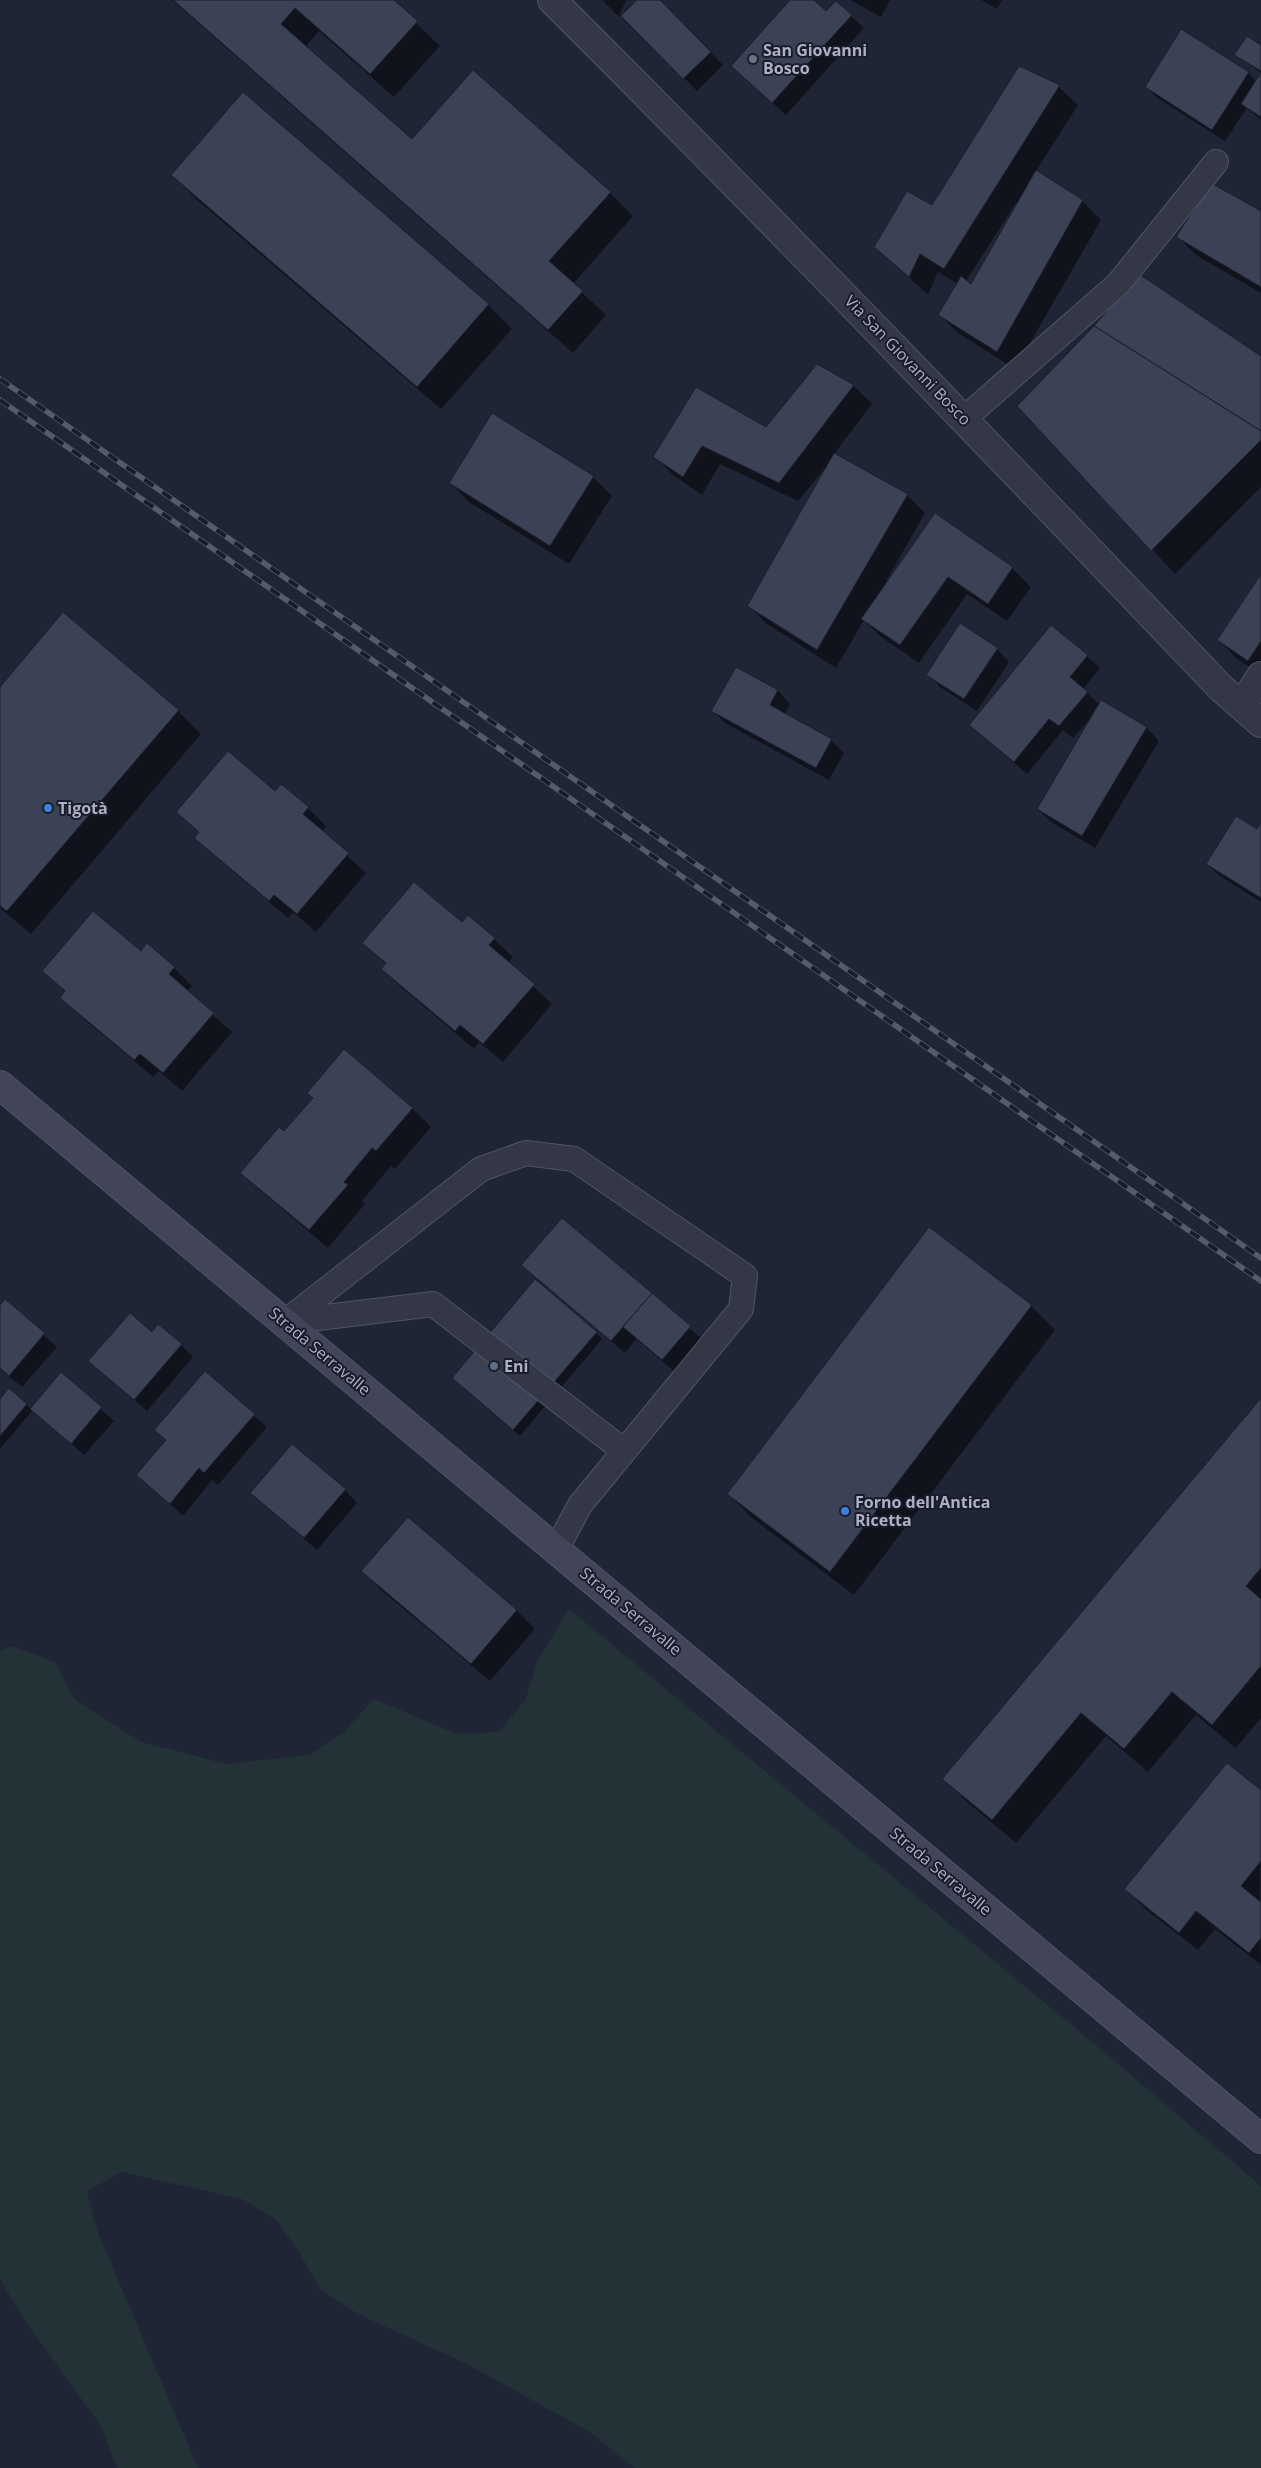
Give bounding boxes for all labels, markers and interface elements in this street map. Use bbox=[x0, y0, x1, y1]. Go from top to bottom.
place label: San Giovanni Bosco bbox=[763, 39, 867, 79]
marker: San Giovanni Bosco bbox=[747, 53, 759, 65]
street label: Via San Giovanni Bosco bbox=[840, 290, 976, 430]
place label: Tigotà bbox=[58, 797, 108, 819]
marker: Tigotà bbox=[42, 802, 54, 814]
street label: Strada Serravalle bbox=[265, 1302, 375, 1400]
place label: Eni bbox=[504, 1355, 528, 1377]
marker: Eni bbox=[488, 1360, 500, 1372]
place label: Forno dell'Antica Ricetta bbox=[855, 1491, 990, 1531]
marker: Forno dell'Antica Ricetta bbox=[839, 1505, 851, 1517]
street label: Strada Serravalle bbox=[576, 1562, 686, 1660]
street label: Strada Serravalle bbox=[886, 1822, 996, 1920]

